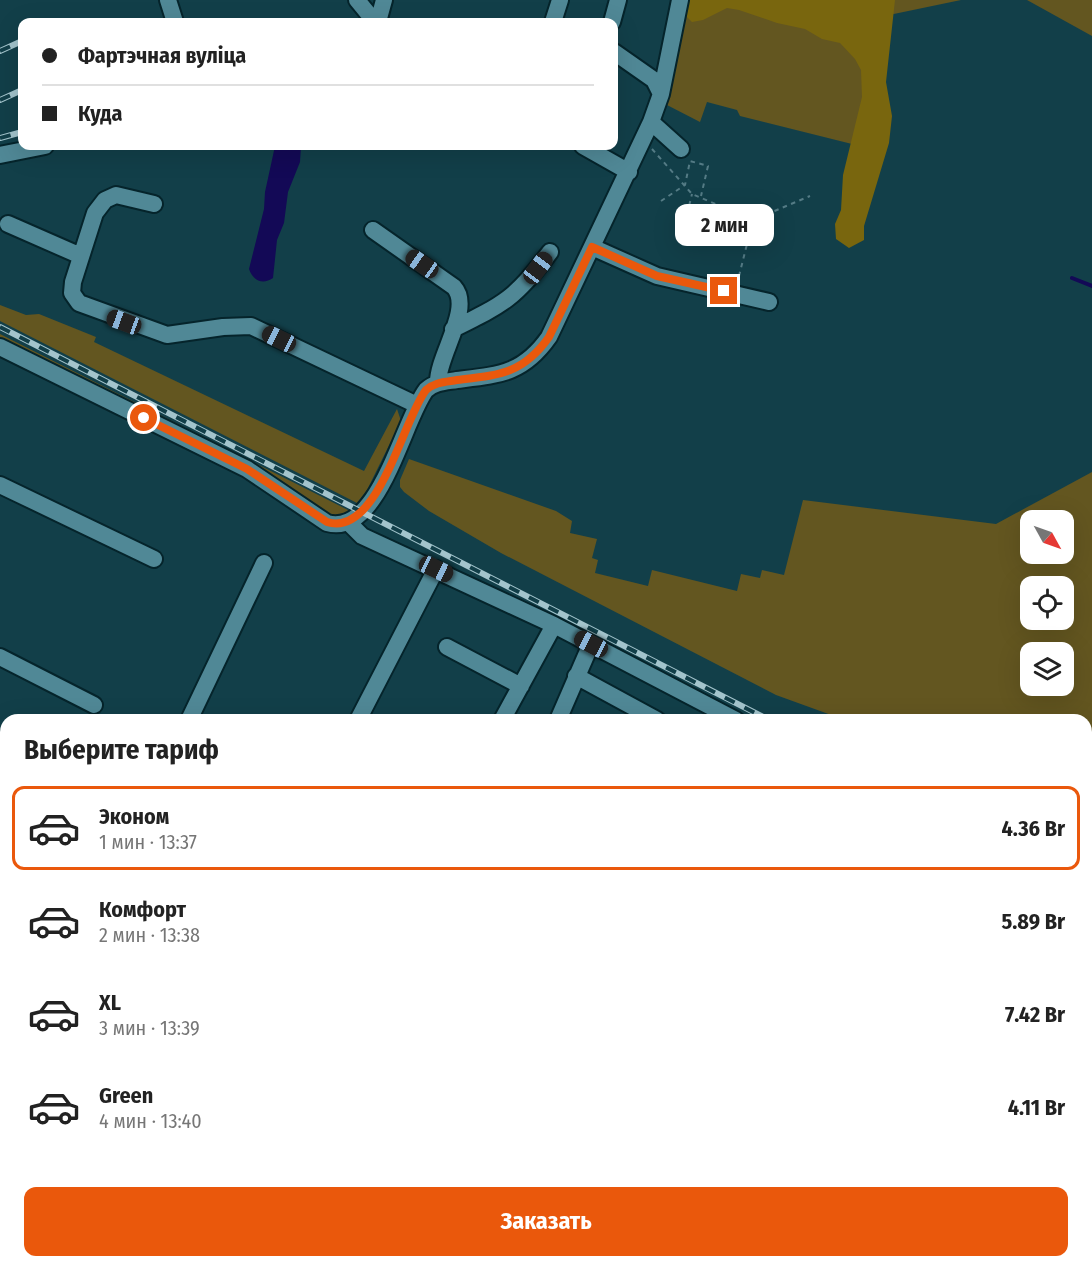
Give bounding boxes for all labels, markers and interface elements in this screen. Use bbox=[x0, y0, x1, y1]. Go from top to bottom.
text: Фартэчная вуліца bbox=[78, 42, 246, 69]
text: Куда bbox=[78, 100, 122, 127]
callout: 2 мин bbox=[674, 204, 774, 246]
text: 2 мин bbox=[701, 213, 748, 237]
car bbox=[402, 246, 442, 282]
car bbox=[520, 248, 556, 288]
route end bbox=[710, 277, 737, 304]
car bbox=[104, 307, 144, 337]
car bbox=[259, 323, 299, 355]
route start bbox=[130, 404, 157, 431]
north arrow bbox=[1020, 510, 1074, 564]
map controls bbox=[1020, 510, 1074, 696]
car bbox=[416, 553, 456, 585]
button: locate bbox=[1020, 576, 1074, 630]
car bbox=[571, 628, 611, 660]
button: layers bbox=[1020, 642, 1074, 696]
text: Выберите тариф bbox=[24, 734, 219, 766]
icon: car bbox=[27, 801, 81, 855]
text: Эконом bbox=[99, 803, 169, 830]
text: 4.36 Br bbox=[1001, 815, 1065, 842]
text: 1 мин · 13:37 bbox=[99, 830, 197, 854]
icon: car bbox=[27, 894, 81, 948]
text: Комфорт bbox=[99, 896, 186, 923]
text: 5.89 Br bbox=[1001, 908, 1065, 935]
text: 2 мин · 13:38 bbox=[99, 923, 200, 947]
icon: car bbox=[27, 987, 81, 1041]
text: XL bbox=[99, 989, 121, 1016]
text: 7.42 Br bbox=[1005, 1001, 1065, 1028]
text: 3 мин · 13:39 bbox=[99, 1016, 200, 1040]
icon: car bbox=[27, 1080, 81, 1134]
text: Green bbox=[99, 1082, 153, 1109]
text: 4.11 Br bbox=[1008, 1094, 1065, 1121]
text: 4 мин · 13:40 bbox=[99, 1109, 202, 1133]
button: Заказать bbox=[24, 1187, 1068, 1256]

